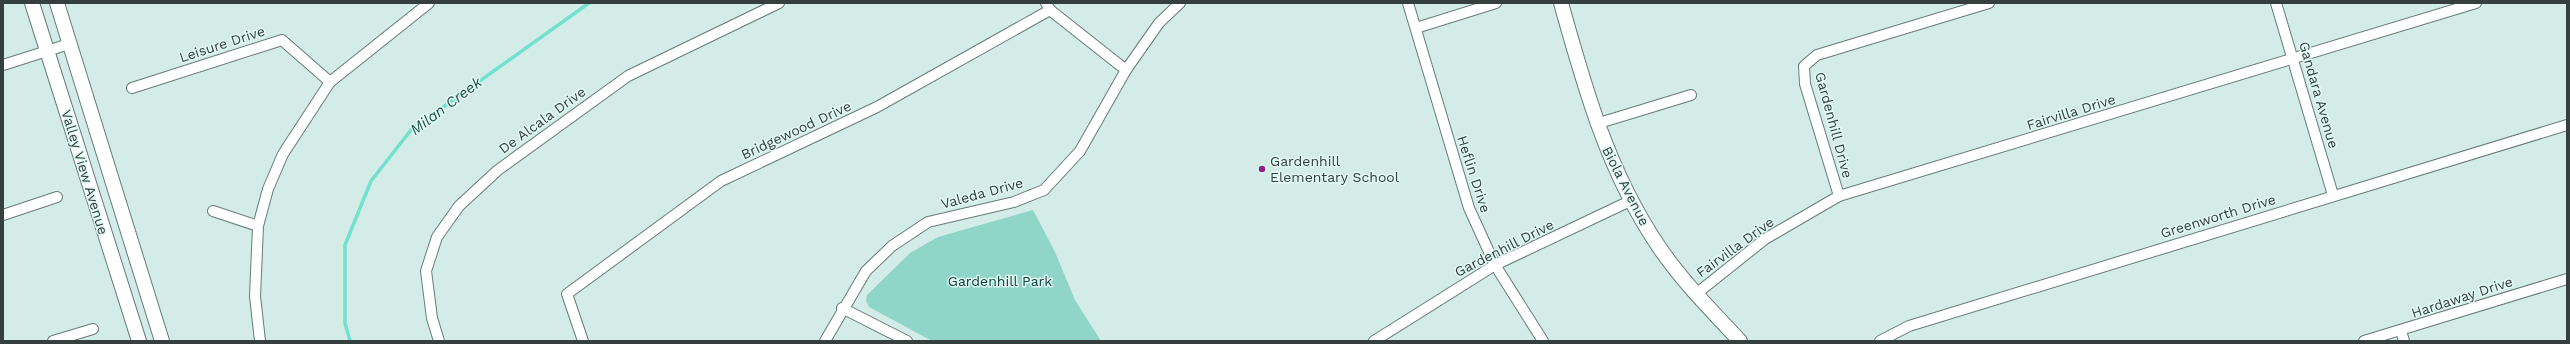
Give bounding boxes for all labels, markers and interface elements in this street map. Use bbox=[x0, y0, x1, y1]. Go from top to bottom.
street label: Leisure Drive bbox=[177, 23, 267, 65]
street label: Gandara Avenue bbox=[2296, 40, 2342, 150]
street label: Gardenhill Drive bbox=[1812, 70, 1856, 180]
water label: Milan Creek bbox=[407, 73, 486, 139]
street label: De Alcala Drive bbox=[496, 83, 588, 157]
street label: Fairvilla Drive bbox=[2025, 91, 2117, 133]
street label: Bridgewood Drive bbox=[739, 98, 853, 162]
street label: Valley View Avenue bbox=[58, 108, 112, 236]
street label: Heflin Drive bbox=[1454, 134, 1494, 214]
street label: Biola Avenue bbox=[1599, 144, 1653, 228]
place label: Gardenhill Elementary School bbox=[1270, 153, 1400, 185]
marker: Gardenhill Elementary School bbox=[1257, 164, 1267, 174]
street label: Valeda Drive bbox=[939, 174, 1025, 212]
street label: Greenworth Drive bbox=[2158, 191, 2278, 241]
street label: Fairvilla Drive bbox=[1693, 214, 1777, 280]
street label: Gardenhill Drive bbox=[1452, 216, 1556, 280]
park label: Gardenhill Park bbox=[948, 273, 1052, 289]
street label: Hardaway Drive bbox=[2409, 273, 2515, 321]

